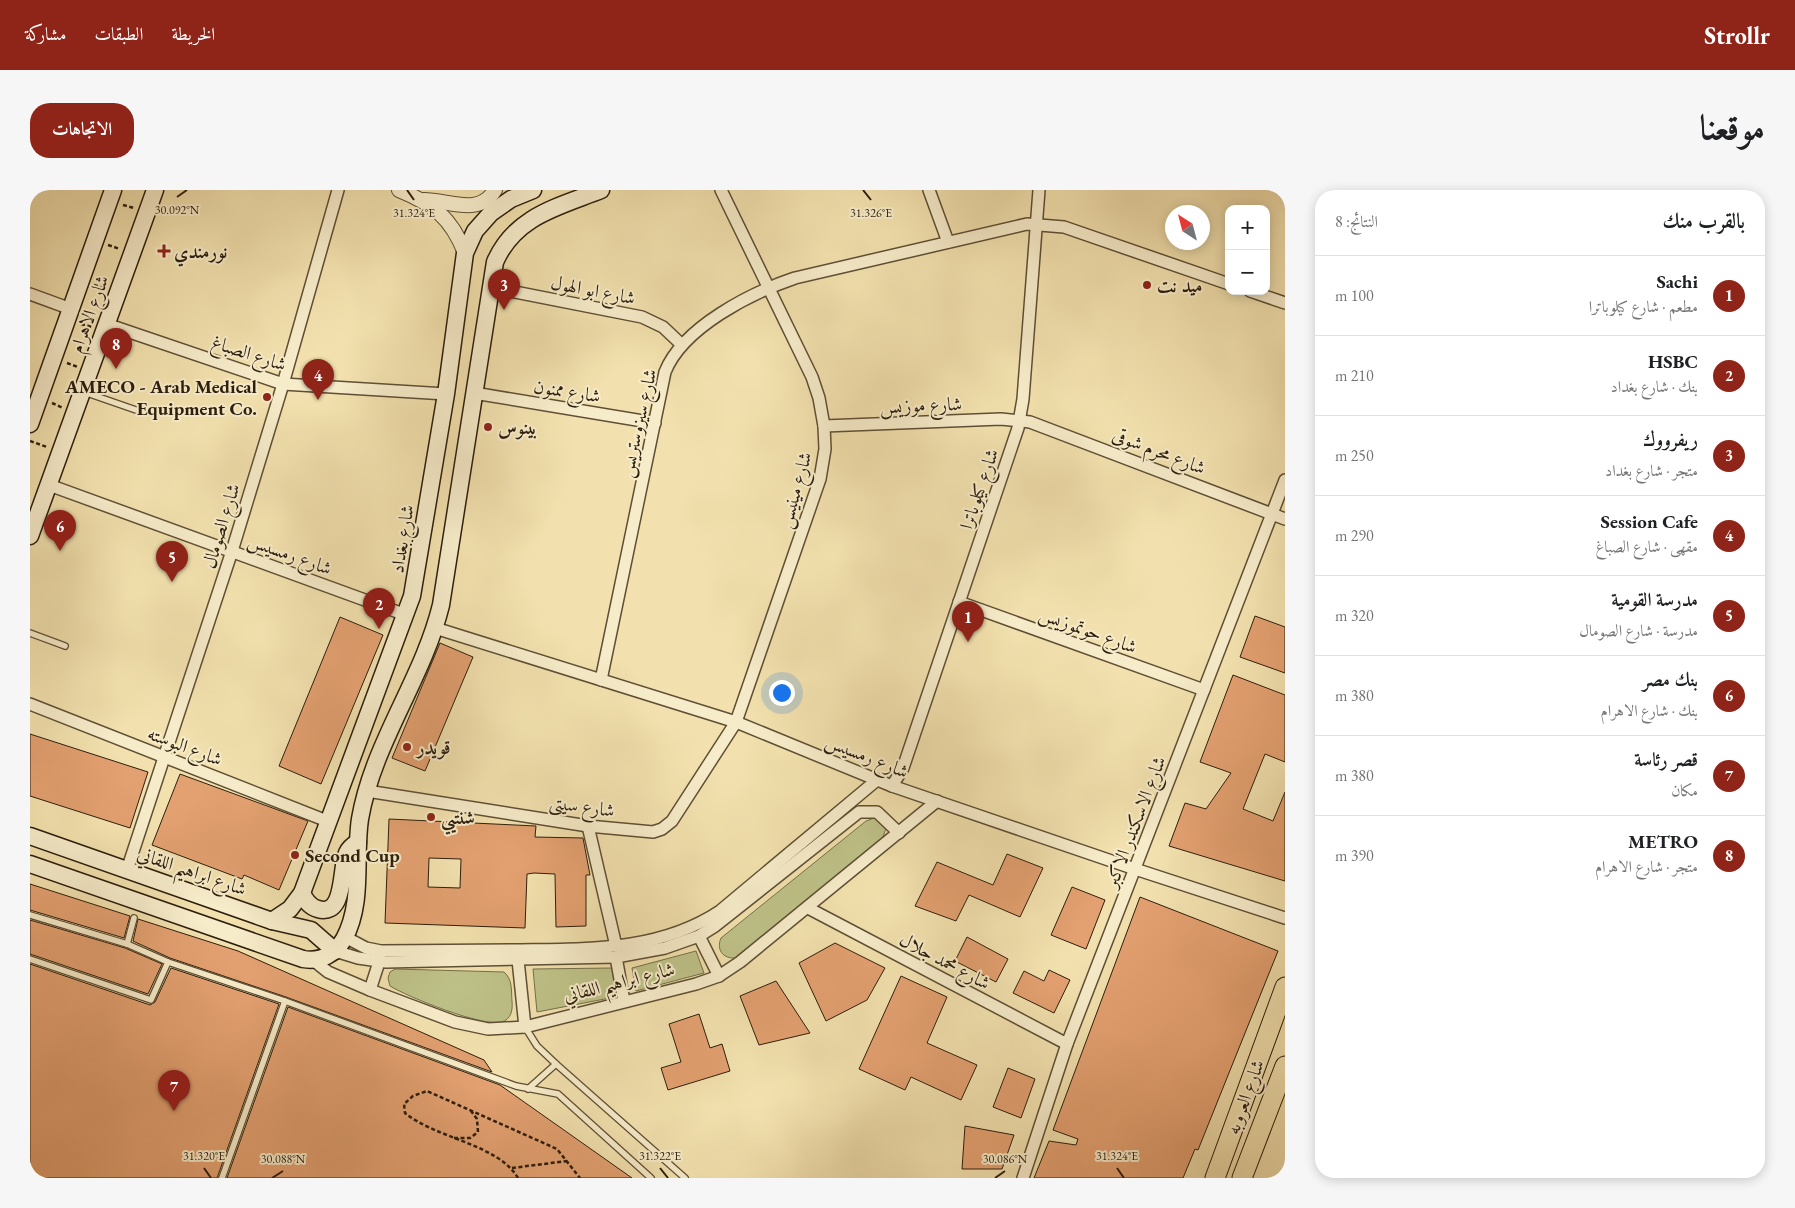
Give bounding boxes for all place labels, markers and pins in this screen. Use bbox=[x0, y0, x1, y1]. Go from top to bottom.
place label: نورمندي bbox=[174, 239, 228, 267]
marker: نورمندي bbox=[158, 245, 170, 257]
pin: 3 bbox=[488, 269, 520, 310]
place label: ميد نت bbox=[1157, 273, 1202, 298]
marker: ميد نت bbox=[1141, 279, 1153, 291]
pin: 8 bbox=[100, 328, 132, 369]
pin: 4 bbox=[302, 359, 334, 400]
place label: AMECO - Arab Medical Equipment Co. bbox=[64, 374, 258, 421]
marker: AMECO - Arab Medical Equipment Co. bbox=[261, 391, 273, 403]
place label: بينوس bbox=[498, 415, 537, 440]
marker: بينوس bbox=[482, 421, 494, 433]
pin: 6 bbox=[44, 510, 76, 551]
pin: 5 bbox=[156, 541, 188, 582]
pin: 2 bbox=[363, 588, 395, 629]
pin: 1 bbox=[952, 601, 984, 642]
place label: قويدر bbox=[415, 735, 451, 760]
marker: قويدر bbox=[401, 741, 413, 753]
place label: شنتيي bbox=[441, 805, 475, 835]
marker: شنتيي bbox=[425, 811, 437, 823]
place label: Second Cup bbox=[305, 843, 400, 868]
marker: Second Cup bbox=[289, 849, 301, 861]
pin: 7 bbox=[158, 1070, 190, 1111]

